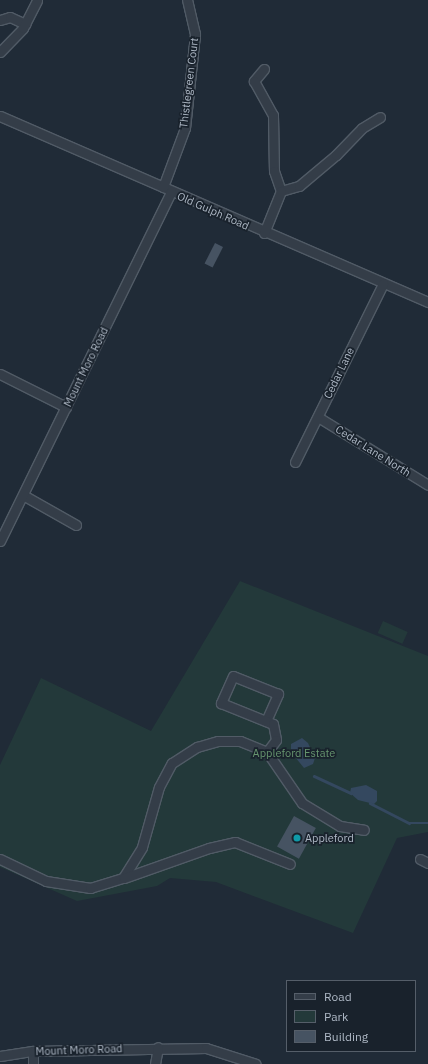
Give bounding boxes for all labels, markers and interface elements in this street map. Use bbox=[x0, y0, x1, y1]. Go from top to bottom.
street label: Thistlegreen Court bbox=[177, 37, 201, 129]
street label: Old Gulph Road bbox=[175, 189, 251, 233]
street label: Mount Moro Road bbox=[61, 325, 111, 409]
street label: Cedar Lane bbox=[321, 345, 357, 401]
street label: Cedar Lane North bbox=[333, 423, 413, 479]
park label: Appleford Estate bbox=[253, 746, 335, 760]
place label: Appleford bbox=[305, 831, 354, 845]
marker: Appleford bbox=[292, 833, 302, 843]
legend bbox=[286, 980, 416, 1052]
text: Road bbox=[324, 989, 352, 1004]
text: Park bbox=[324, 1009, 348, 1024]
text: Building bbox=[324, 1029, 368, 1044]
street label: Mount Moro Road bbox=[35, 1042, 123, 1058]

